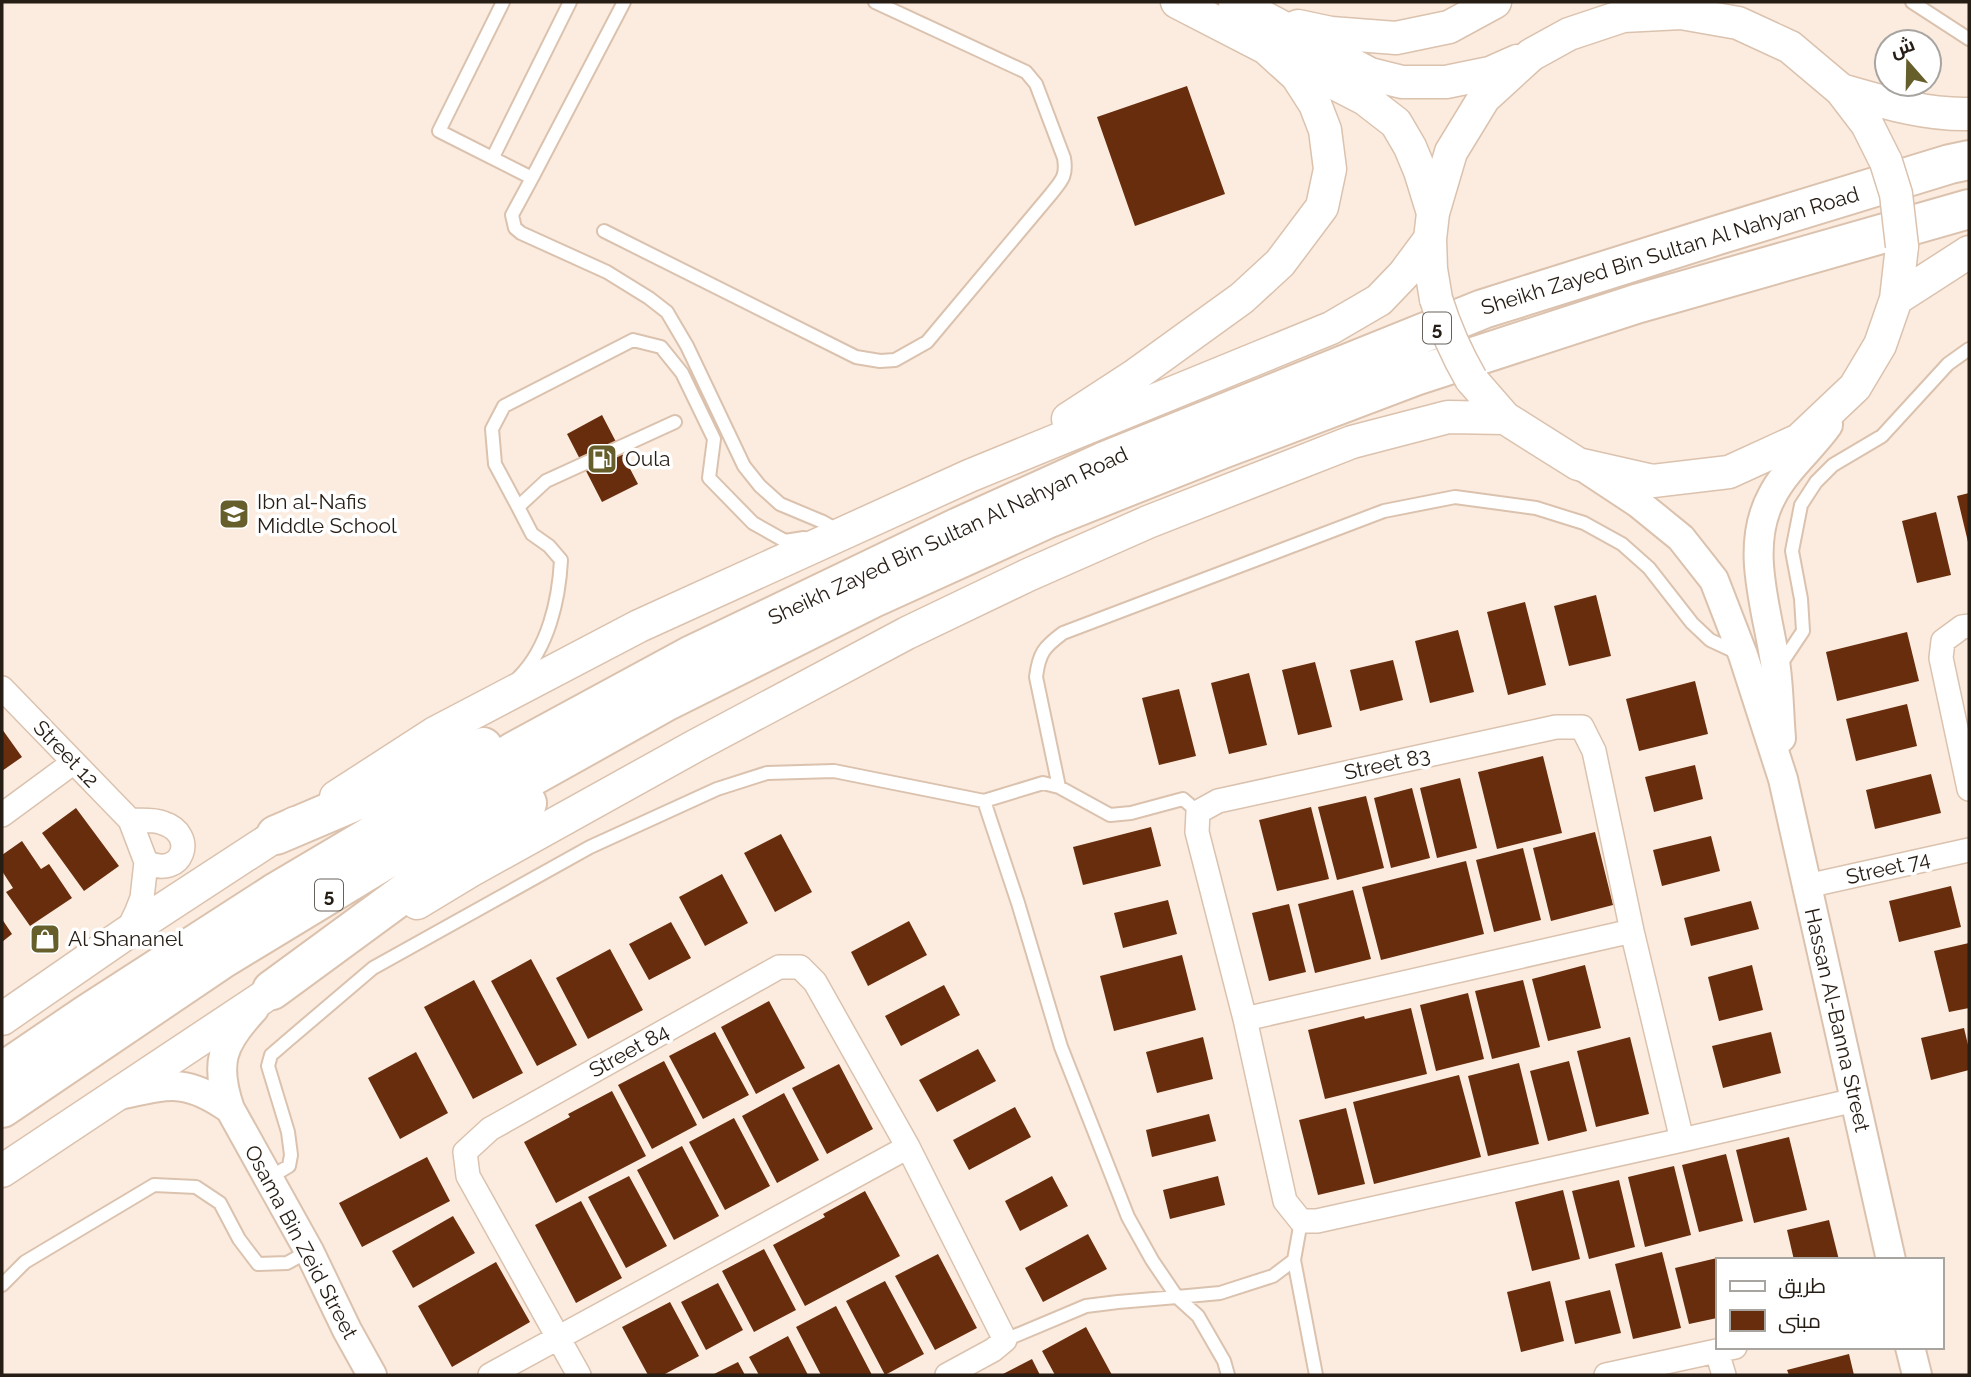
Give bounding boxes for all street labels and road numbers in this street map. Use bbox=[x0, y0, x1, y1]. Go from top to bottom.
street label: Sheikh Zayed Bin Sultan Al Nahyan Road bbox=[1478, 181, 1862, 320]
road number: 5 bbox=[1423, 312, 1451, 344]
street label: Sheikh Zayed Bin Sultan Al Nahyan Road bbox=[764, 441, 1132, 630]
street label: Street 12 bbox=[28, 715, 104, 792]
street label: Street 83 bbox=[1342, 742, 1432, 785]
street label: Street 74 bbox=[1844, 846, 1932, 889]
road number: 5 bbox=[315, 880, 343, 911]
street label: Hassan Al-Banna Street bbox=[1800, 906, 1875, 1134]
street label: Street 84 bbox=[584, 1018, 673, 1083]
street label: Osama Bin Zeid Street bbox=[240, 1141, 363, 1343]

